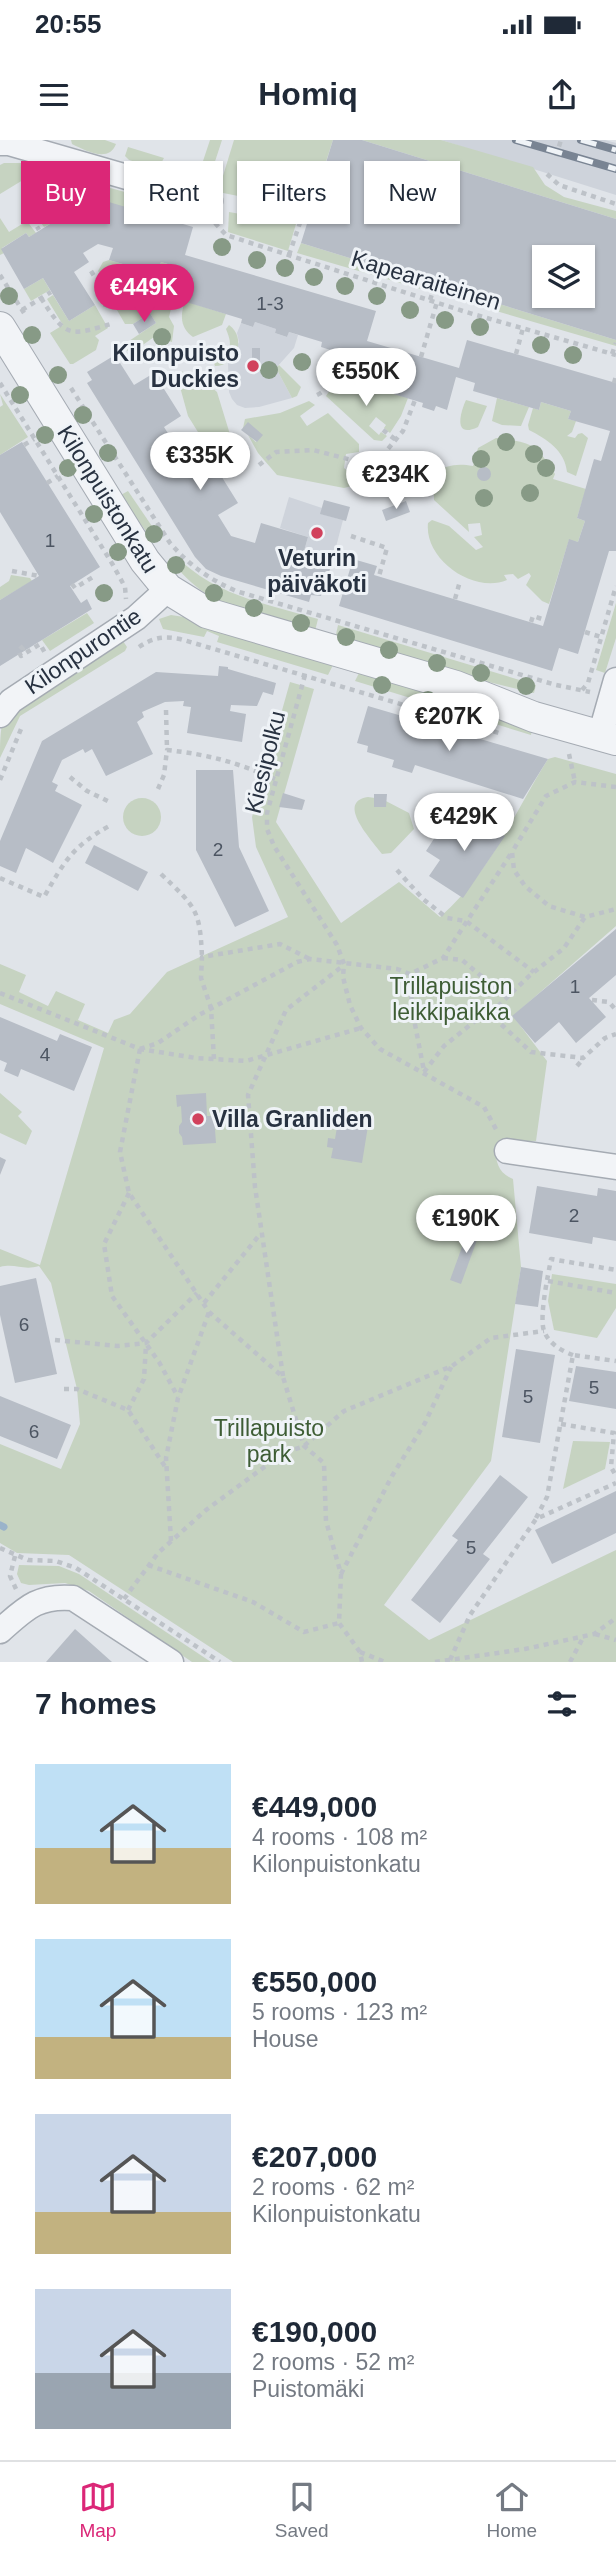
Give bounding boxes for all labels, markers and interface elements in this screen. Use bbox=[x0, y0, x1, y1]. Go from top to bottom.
text: 20:55 bbox=[35, 9, 102, 39]
icon: menu bbox=[35, 76, 73, 114]
text: Homiq bbox=[258, 76, 358, 112]
icon: share bbox=[543, 76, 581, 114]
chip: Buy bbox=[21, 161, 110, 224]
chip: Rent bbox=[124, 161, 223, 224]
chip: Filters bbox=[237, 161, 350, 224]
chip: New bbox=[364, 161, 460, 224]
street label: Kapearaiteinen bbox=[348, 245, 504, 315]
map controls bbox=[532, 245, 595, 308]
button: layers bbox=[532, 245, 595, 308]
pin: €449K bbox=[95, 264, 193, 324]
text: €449K bbox=[110, 274, 178, 300]
house number: 1-3 bbox=[256, 293, 284, 314]
place label: Kilonpuisto Duckies bbox=[113, 340, 239, 392]
pin: €550K bbox=[317, 348, 415, 408]
marker: Kilonpuisto Duckies bbox=[245, 358, 261, 374]
text: €550K bbox=[332, 358, 400, 384]
street label: Kilonpuistonkatu bbox=[52, 421, 164, 577]
pin: €335K bbox=[151, 432, 249, 492]
text: €335K bbox=[166, 442, 234, 468]
pin: €234K bbox=[347, 452, 445, 511]
text: €234K bbox=[362, 461, 430, 487]
marker: Veturin päiväkoti bbox=[309, 525, 325, 541]
house number: 1 bbox=[45, 530, 55, 551]
place label: Veturin päiväkoti bbox=[267, 545, 367, 597]
street label: Kilonpurontie bbox=[20, 603, 146, 699]
pin: €207K bbox=[400, 694, 498, 753]
text: €207K bbox=[415, 703, 483, 729]
street label: Kiesipolku bbox=[240, 708, 290, 816]
pin: €429K bbox=[415, 794, 513, 853]
text: €429K bbox=[430, 803, 498, 829]
house number: 2 bbox=[213, 839, 223, 860]
park label: Trillapuiston leikkipaikka bbox=[389, 973, 513, 1025]
house number: 1 bbox=[570, 976, 580, 997]
house number: 4 bbox=[40, 1044, 51, 1065]
place label: Villa Granliden bbox=[212, 1106, 373, 1132]
marker: Villa Granliden bbox=[190, 1111, 206, 1127]
pin: €190K bbox=[417, 1196, 515, 1255]
text: €190K bbox=[432, 1205, 500, 1231]
house number: 2 bbox=[569, 1205, 579, 1226]
house number: 6 bbox=[19, 1314, 29, 1335]
house number: 5 bbox=[589, 1377, 599, 1398]
house number: 5 bbox=[523, 1386, 533, 1407]
park label: Trillapuisto park bbox=[214, 1415, 324, 1467]
house number: 6 bbox=[29, 1421, 39, 1442]
house number: 5 bbox=[466, 1537, 476, 1558]
icon: filters bbox=[543, 1685, 581, 1723]
text: 7 homes bbox=[35, 1687, 157, 1720]
text: €449,000 bbox=[252, 1790, 377, 1823]
icon: home bbox=[91, 1792, 175, 1876]
text: 4 rooms · 108 m² bbox=[252, 1824, 427, 1850]
text: Kilonpuistonkatu bbox=[252, 1851, 421, 1877]
text: €550,000 bbox=[252, 1965, 377, 1998]
icon: home bbox=[91, 1967, 175, 2051]
text: 5 rooms · 123 m² bbox=[252, 1999, 427, 2025]
text: House bbox=[252, 2026, 318, 2052]
text: €207,000 bbox=[252, 2140, 377, 2173]
icon: home bbox=[91, 2142, 175, 2226]
text: 2 rooms · 62 m² bbox=[252, 2174, 414, 2200]
text: Kilonpuistonkatu bbox=[252, 2201, 421, 2227]
text: €190,000 bbox=[252, 2315, 377, 2348]
icon: home bbox=[91, 2317, 175, 2401]
text: 2 rooms · 52 m² bbox=[252, 2349, 414, 2375]
text: Puistomäki bbox=[252, 2376, 364, 2402]
tab: Map bbox=[79, 2478, 117, 2542]
tab: Saved bbox=[275, 2478, 329, 2542]
tab: Home bbox=[486, 2478, 537, 2542]

